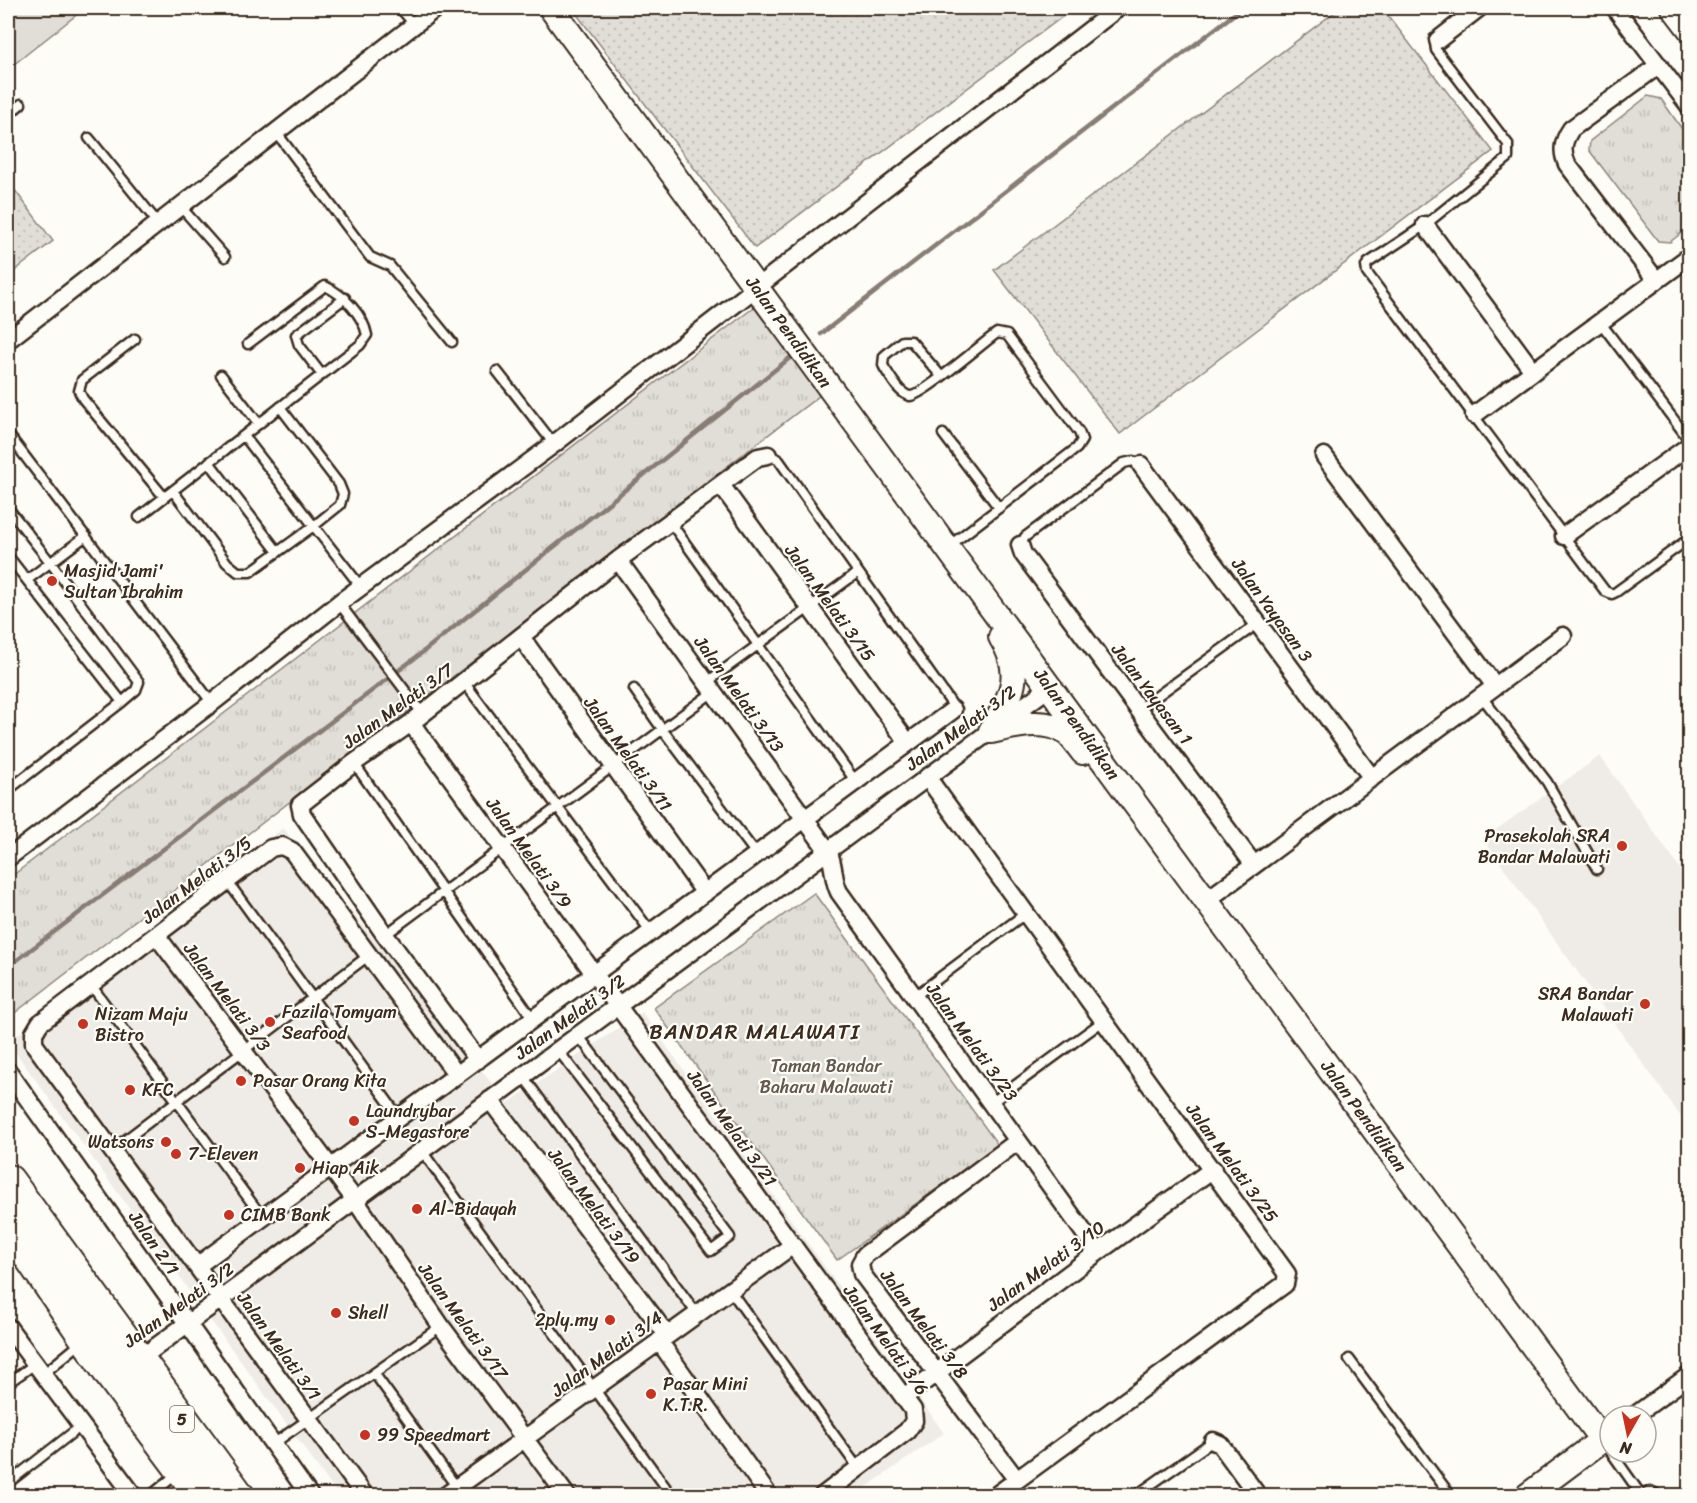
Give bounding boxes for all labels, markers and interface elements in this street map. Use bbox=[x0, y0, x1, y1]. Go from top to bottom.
street label: Jalan Pendidikan bbox=[737, 268, 841, 395]
street label: Jalan Melati 3/15 bbox=[776, 536, 884, 669]
street label: Jalan Yayasan 3 bbox=[1222, 550, 1321, 669]
place label: Masjid Jami' Sultan Ibrahim bbox=[64, 555, 183, 608]
marker: Masjid Jami' Sultan Ibrahim bbox=[45, 574, 59, 588]
street label: Jalan Melati 3/13 bbox=[685, 628, 793, 759]
street label: Jalan Yayasan 1 bbox=[1102, 635, 1201, 752]
street label: Jalan Melati 3/7 bbox=[335, 654, 462, 758]
street label: Jalan Pendidikan bbox=[1025, 660, 1129, 787]
street label: Jalan Melati 3/2 bbox=[898, 677, 1023, 780]
street label: Jalan Melati 3/11 bbox=[574, 689, 681, 819]
street label: Jalan Melati 3/9 bbox=[477, 790, 581, 916]
place label: Prasekolah SRA Bandar Malawati bbox=[1478, 820, 1611, 873]
street label: Jalan Melati 3/5 bbox=[134, 828, 259, 933]
marker: Prasekolah SRA Bandar Malawati bbox=[1615, 839, 1629, 853]
street label: Jalan Melati 3/3 bbox=[174, 934, 279, 1059]
street label: Jalan Melati 3/2 bbox=[507, 966, 632, 1069]
street label: Jalan Melati 3/23 bbox=[917, 975, 1026, 1108]
place label: SRA Bandar Malawati bbox=[1538, 978, 1635, 1031]
place label: Fazila Tomyam Seafood bbox=[282, 996, 397, 1049]
marker: SRA Bandar Malawati bbox=[1638, 997, 1652, 1011]
place label: Nizam Maju Bistro bbox=[95, 998, 188, 1051]
district label: BANDAR MALAWATI bbox=[649, 1013, 861, 1051]
marker: Fazila Tomyam Seafood bbox=[263, 1015, 277, 1029]
marker: Nizam Maju Bistro bbox=[76, 1017, 90, 1031]
park label: Taman Bandar Baharu Malawati bbox=[760, 1050, 893, 1103]
street label: Jalan Pendidikan bbox=[1312, 1052, 1416, 1179]
street label: Jalan Melati 3/21 bbox=[678, 1062, 786, 1194]
place label: Pasar Orang Kita bbox=[253, 1065, 387, 1097]
place label: KFC bbox=[142, 1074, 174, 1106]
marker: Pasar Orang Kita bbox=[234, 1074, 248, 1088]
marker: KFC bbox=[123, 1083, 137, 1097]
place label: Laundrybar S-Megastore bbox=[366, 1095, 470, 1148]
street label: Jalan Melati 3/25 bbox=[1177, 1095, 1287, 1230]
marker: Laundrybar S-Megastore bbox=[347, 1114, 361, 1128]
place label: Watsons bbox=[88, 1126, 155, 1158]
marker: Watsons bbox=[159, 1135, 173, 1149]
place label: 7-Eleven bbox=[188, 1138, 259, 1170]
street label: Jalan Melati 3/19 bbox=[539, 1140, 649, 1271]
marker: 7-Eleven bbox=[169, 1147, 183, 1161]
place label: Hiap Aik bbox=[312, 1152, 380, 1184]
marker: Hiap Aik bbox=[293, 1161, 307, 1175]
place label: Al-Bidayah bbox=[428, 1193, 517, 1225]
place label: CIMB Bank bbox=[241, 1199, 331, 1231]
marker: Al-Bidayah bbox=[410, 1202, 424, 1216]
street label: Jalan 2/1 bbox=[119, 1203, 188, 1282]
marker: CIMB Bank bbox=[222, 1208, 236, 1222]
street label: Jalan Melati 3/10 bbox=[979, 1212, 1112, 1321]
street label: Jalan Melati 3/2 bbox=[116, 1254, 241, 1357]
street label: Jalan Melati 3/17 bbox=[409, 1255, 518, 1388]
street label: Jalan Melati 3/8 bbox=[871, 1261, 976, 1386]
street label: Jalan Melati 3/6 bbox=[834, 1277, 937, 1402]
street label: Jalan Melati 3/1 bbox=[228, 1284, 330, 1408]
place label: Shell bbox=[348, 1297, 389, 1329]
street label: Jalan Melati 3/4 bbox=[543, 1302, 670, 1406]
place label: 2ply.my bbox=[535, 1304, 599, 1336]
marker: Shell bbox=[329, 1306, 343, 1320]
marker: 2ply.my bbox=[603, 1313, 617, 1327]
place label: Pasar Mini K.T.R. bbox=[663, 1368, 748, 1421]
marker: Pasar Mini K.T.R. bbox=[644, 1387, 658, 1401]
north arrow bbox=[1598, 1404, 1658, 1464]
road number: 5 bbox=[170, 1406, 194, 1432]
place label: 99 Speedmart bbox=[377, 1419, 491, 1451]
marker: 99 Speedmart bbox=[358, 1428, 372, 1442]
text: N bbox=[1617, 1433, 1634, 1464]

